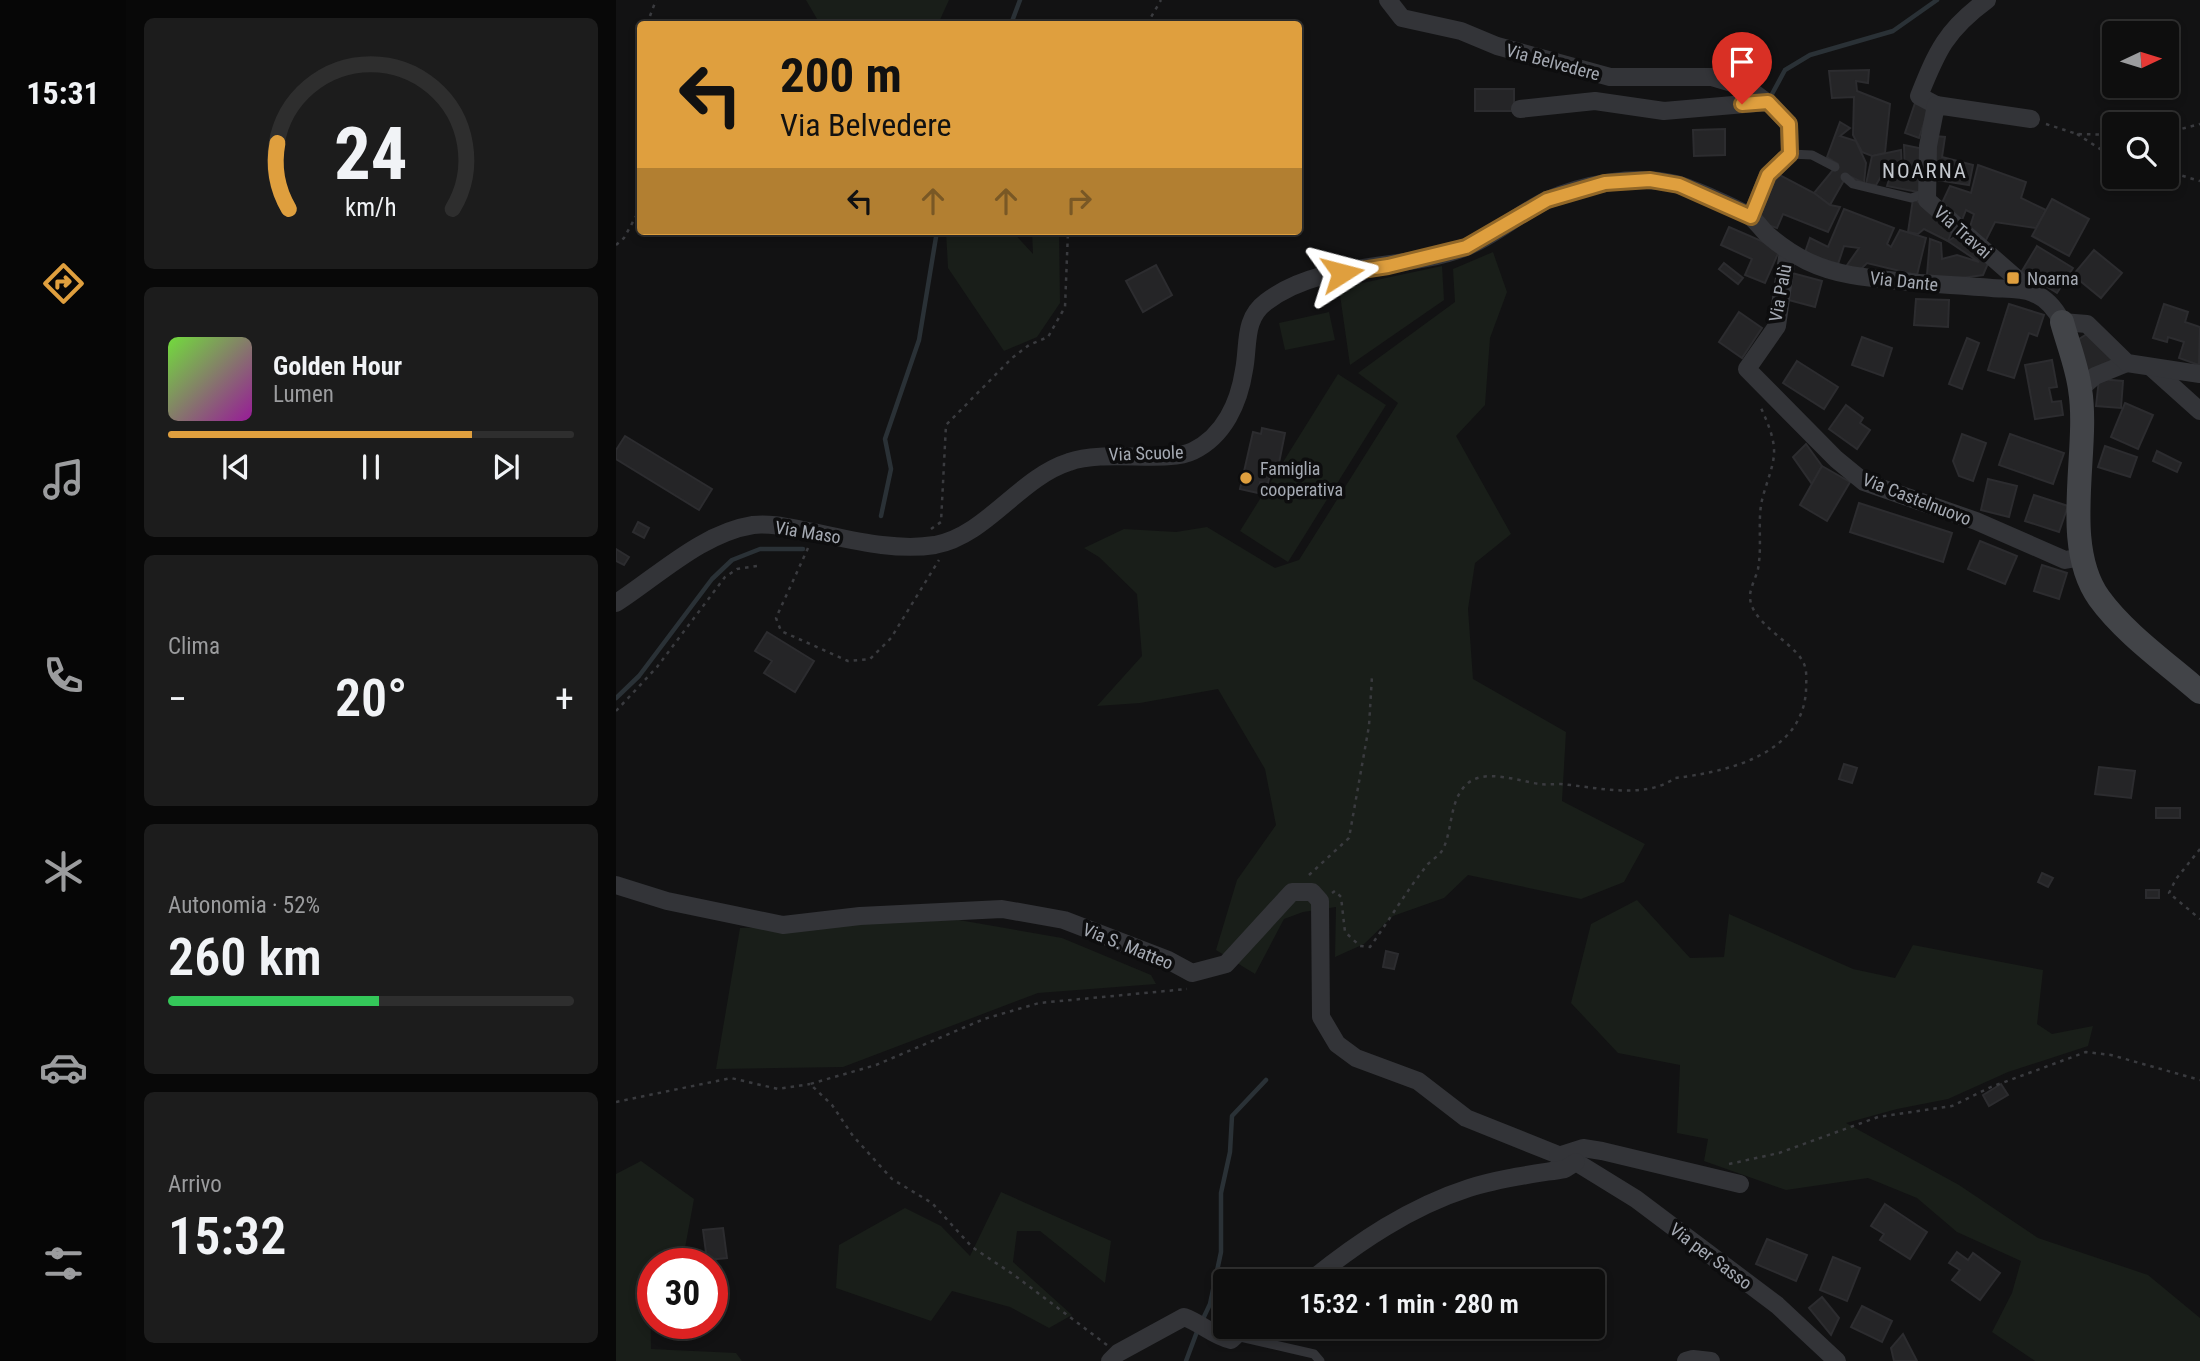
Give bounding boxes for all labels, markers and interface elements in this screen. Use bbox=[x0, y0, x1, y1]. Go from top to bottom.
north arrow bbox=[2102, 21, 2179, 98]
map controls bbox=[2102, 21, 2179, 189]
pin bbox=[1712, 32, 1772, 104]
street label: Via Belvedere bbox=[1504, 39, 1602, 85]
icon: arrive bbox=[1723, 43, 1761, 81]
text: 200 m bbox=[780, 47, 902, 104]
icon: left bbox=[665, 49, 756, 140]
text: 15:31 bbox=[26, 74, 100, 112]
text: Via Belvedere bbox=[780, 106, 952, 144]
text: 24 bbox=[334, 112, 408, 198]
button: search bbox=[2102, 112, 2179, 189]
district label: NOARNA bbox=[1882, 159, 1968, 183]
icon: left bbox=[841, 182, 879, 220]
icon: ahead bbox=[914, 182, 952, 220]
icon: ahead bbox=[987, 182, 1025, 220]
icon: right bbox=[1060, 182, 1098, 220]
text: km/h bbox=[345, 193, 397, 222]
street label: Via Travai bbox=[1930, 201, 1996, 263]
position arrow bbox=[1305, 236, 1379, 310]
icon: directions bbox=[39, 259, 88, 308]
street label: Via Palù bbox=[1765, 262, 1795, 324]
street label: Via Dante bbox=[1869, 267, 1939, 295]
place label: Noarna bbox=[2027, 268, 2079, 289]
marker: Noarna bbox=[2005, 270, 2021, 286]
text: Golden Hour bbox=[273, 351, 402, 381]
text: Lumen bbox=[273, 381, 334, 408]
street label: Via Scuole bbox=[1108, 441, 1184, 465]
icon: previous bbox=[217, 448, 255, 486]
icon: pause bbox=[352, 448, 390, 486]
icon: next bbox=[487, 448, 525, 486]
icon: music bbox=[39, 455, 88, 504]
place label: Famiglia cooperativa bbox=[1260, 458, 1343, 500]
street label: Via Castelnuovo bbox=[1860, 469, 1974, 529]
marker: Famiglia cooperativa bbox=[1238, 470, 1254, 486]
street label: Via Maso bbox=[774, 516, 842, 548]
text: Clima bbox=[168, 633, 220, 660]
icon: phone bbox=[39, 651, 88, 700]
text: 20° bbox=[335, 668, 407, 729]
text: − bbox=[168, 677, 187, 721]
text: + bbox=[555, 677, 574, 721]
icon: climate bbox=[39, 847, 88, 896]
text: Autonomia · 52% bbox=[168, 892, 320, 919]
street label: Via S. Matteo bbox=[1080, 918, 1176, 974]
text: 260 km bbox=[168, 927, 322, 988]
icon: car bbox=[39, 1043, 88, 1092]
text: Arrivo bbox=[168, 1171, 222, 1198]
text: 15:32 bbox=[168, 1206, 286, 1267]
street label: Via per Sasso bbox=[1666, 1218, 1756, 1294]
icon: filters bbox=[39, 1239, 88, 1288]
speed limit sign: 30 bbox=[637, 1248, 728, 1339]
text: 15:32 · 1 min · 280 m bbox=[1299, 1289, 1519, 1319]

